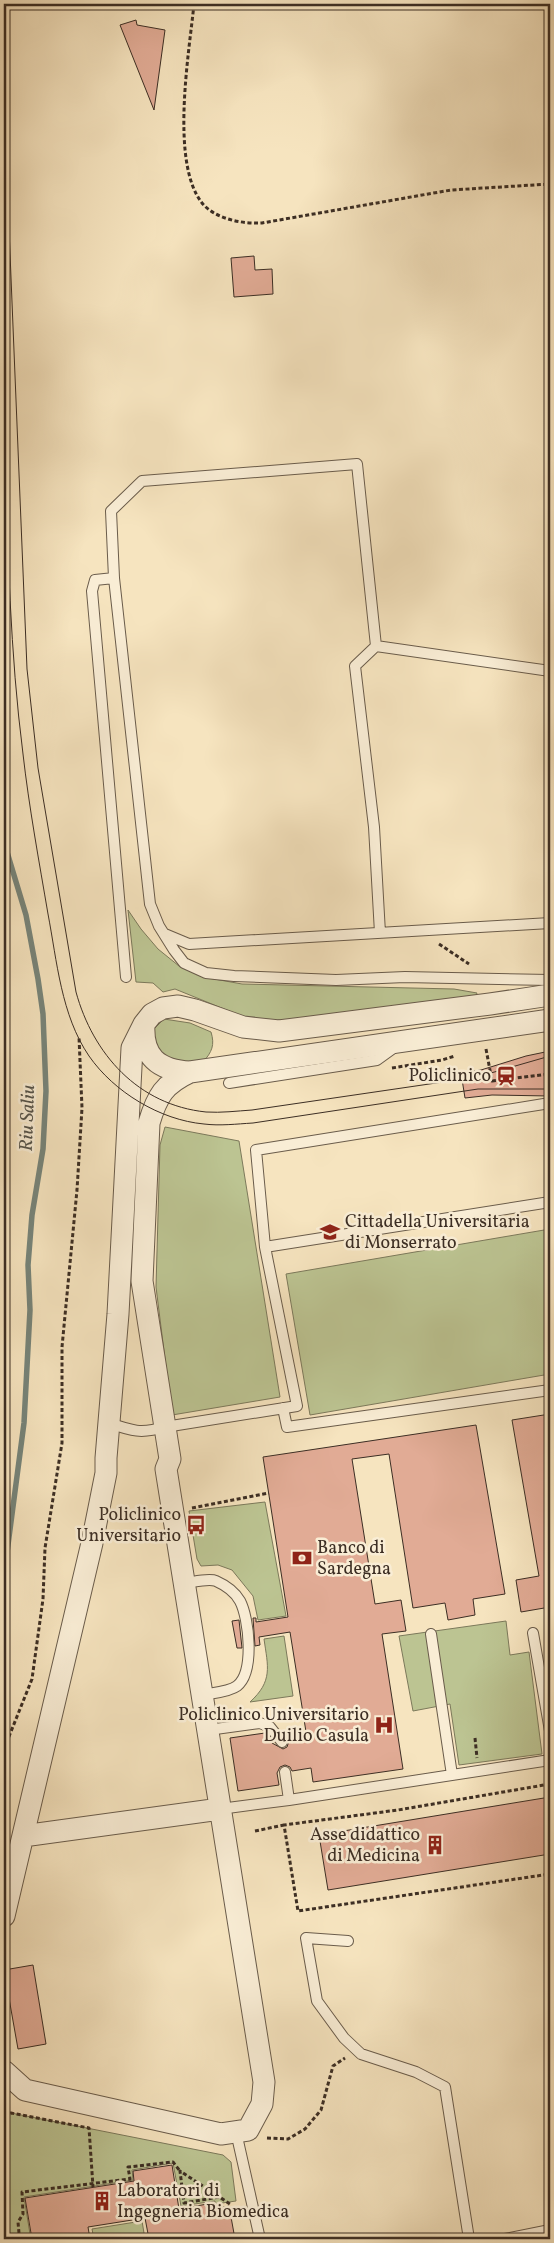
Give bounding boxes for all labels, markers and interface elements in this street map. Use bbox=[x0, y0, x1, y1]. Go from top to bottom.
place label: Policlinico bbox=[409, 1064, 491, 1089]
station icon: Policlinico bbox=[495, 1065, 517, 1087]
water label: Riu Saliu bbox=[14, 1084, 42, 1152]
place label: Cittadella Universitaria di Monserrato bbox=[345, 1210, 530, 1256]
school or university icon: Cittadella Universitaria di Monserrato bbox=[319, 1221, 341, 1243]
place label: Policlinico Universitario bbox=[76, 1503, 181, 1549]
bus stop icon: Policlinico Universitario bbox=[185, 1514, 207, 1536]
place label: Banco di Sardegna bbox=[317, 1536, 391, 1582]
bank icon: Banco di Sardegna bbox=[291, 1547, 313, 1569]
place label: Policlinico Universitario Duilio Casula bbox=[178, 1703, 369, 1749]
hospital icon: Policlinico Universitario Duilio Casula bbox=[373, 1714, 395, 1736]
place label: Asse didattico di Medicina bbox=[310, 1823, 420, 1869]
building icon: Asse didattico di Medicina bbox=[424, 1834, 446, 1856]
place label: Laboratori di Ingegneria Biomedica bbox=[117, 2179, 289, 2225]
building icon: Laboratori di Ingegneria Biomedica bbox=[91, 2190, 113, 2212]

